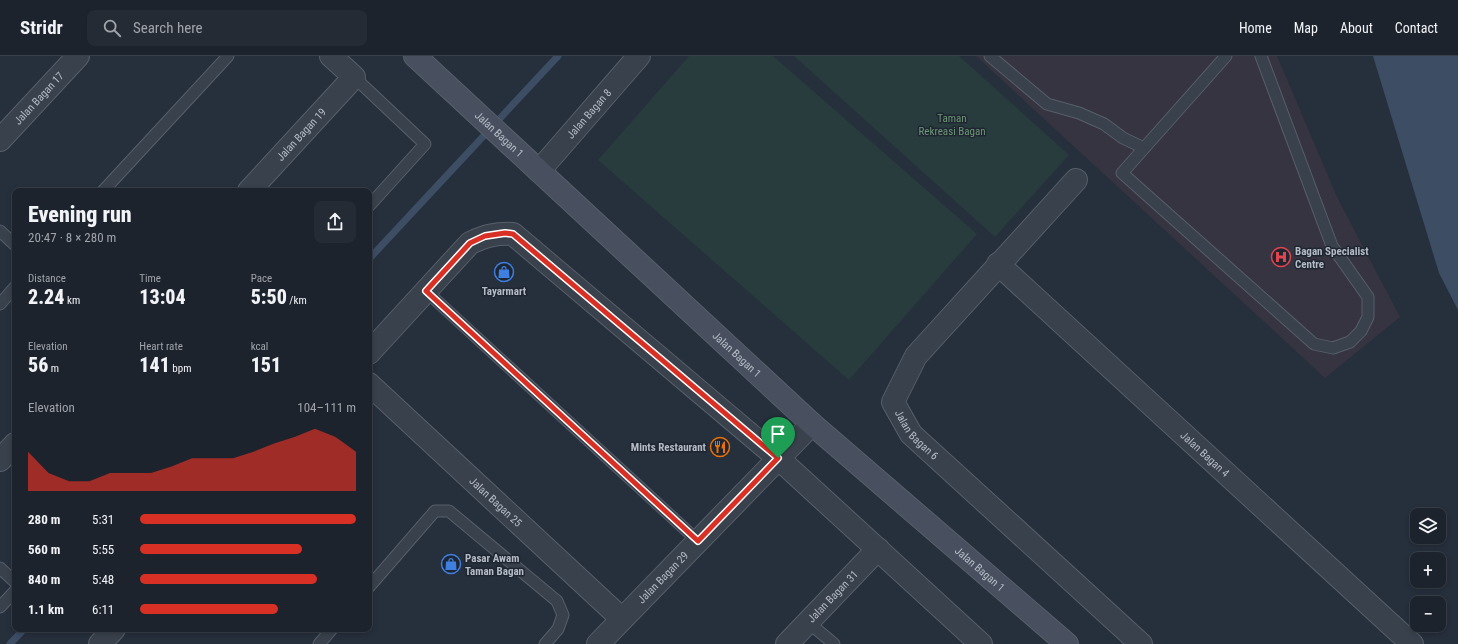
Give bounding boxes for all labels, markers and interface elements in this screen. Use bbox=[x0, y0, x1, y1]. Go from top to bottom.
search box bbox=[87, 10, 367, 46]
text: Stridr bbox=[20, 16, 63, 39]
icon: search bbox=[101, 17, 123, 39]
text: Search here bbox=[133, 19, 203, 37]
text: Home bbox=[1239, 20, 1272, 36]
text: Map bbox=[1294, 20, 1318, 36]
text: About bbox=[1340, 20, 1373, 36]
text: Contact bbox=[1395, 20, 1438, 36]
street label: Jalan Bagan 17 bbox=[12, 70, 67, 128]
street label: Jalan Bagan 8 bbox=[564, 86, 614, 141]
street label: Jalan Bagan 19 bbox=[274, 106, 329, 164]
street label: Jalan Bagan 1 bbox=[472, 109, 526, 160]
park label: Taman Rekreasi Bagan bbox=[919, 112, 986, 138]
button: share bbox=[314, 201, 356, 243]
text: Evening run bbox=[28, 202, 132, 227]
text: 20:47 · 8 × 280 m bbox=[28, 230, 116, 245]
place label: Bagan Specialist Centre bbox=[1295, 245, 1369, 271]
hospital icon: Bagan Specialist Centre bbox=[1270, 246, 1292, 268]
shop icon: Tayarmart bbox=[493, 261, 515, 283]
text: Distance bbox=[28, 272, 66, 285]
text: Time bbox=[139, 272, 161, 285]
text: Pace bbox=[251, 272, 272, 285]
text: 2.24 bbox=[28, 285, 64, 309]
text: 13:04 bbox=[139, 285, 186, 309]
text: 5:50 bbox=[251, 285, 287, 309]
place label: Tayarmart bbox=[482, 285, 527, 298]
text: km bbox=[64, 294, 80, 307]
text: /km bbox=[287, 294, 307, 307]
street label: Jalan Bagan 1 bbox=[710, 329, 764, 381]
text: Elevation bbox=[28, 340, 68, 353]
text: Heart rate bbox=[139, 340, 183, 353]
text: kcal bbox=[251, 340, 268, 353]
text: 56 bbox=[28, 353, 48, 377]
text: 141 bbox=[139, 353, 170, 377]
text: 151 bbox=[251, 353, 281, 377]
text: m bbox=[48, 362, 59, 375]
text: bpm bbox=[170, 362, 191, 375]
text: Elevation bbox=[28, 400, 75, 415]
text: 104–111 m bbox=[297, 400, 356, 415]
street label: Jalan Bagan 6 bbox=[892, 408, 941, 463]
pin bbox=[761, 417, 795, 458]
icon: arrive bbox=[767, 423, 789, 445]
street label: Jalan Bagan 4 bbox=[1178, 429, 1232, 480]
restaurant icon: Mints Restaurant bbox=[709, 436, 731, 458]
place label: Mints Restaurant bbox=[631, 441, 707, 454]
street label: Jalan Bagan 25 bbox=[466, 475, 524, 530]
map controls bbox=[1410, 508, 1446, 632]
button: layers bbox=[1410, 508, 1446, 544]
text: 280 m bbox=[28, 512, 60, 527]
text: 5:31 bbox=[92, 512, 114, 527]
text: 560 m bbox=[28, 542, 60, 557]
text: 5:55 bbox=[92, 542, 114, 557]
street label: Jalan Bagan 1 bbox=[952, 544, 1007, 594]
street label: Jalan Bagan 29 bbox=[635, 549, 691, 606]
place label: Pasar Awam Taman Bagan bbox=[465, 552, 524, 578]
button: + bbox=[1410, 552, 1446, 588]
shop icon: Pasar Awam Taman Bagan bbox=[440, 553, 462, 575]
street label: Jalan Bagan 31 bbox=[805, 568, 861, 625]
text: 840 m bbox=[28, 572, 60, 587]
text: 5:48 bbox=[92, 572, 114, 587]
button: − bbox=[1410, 596, 1446, 632]
text: 1.1 km bbox=[28, 602, 64, 617]
text: 6:11 bbox=[92, 602, 114, 617]

